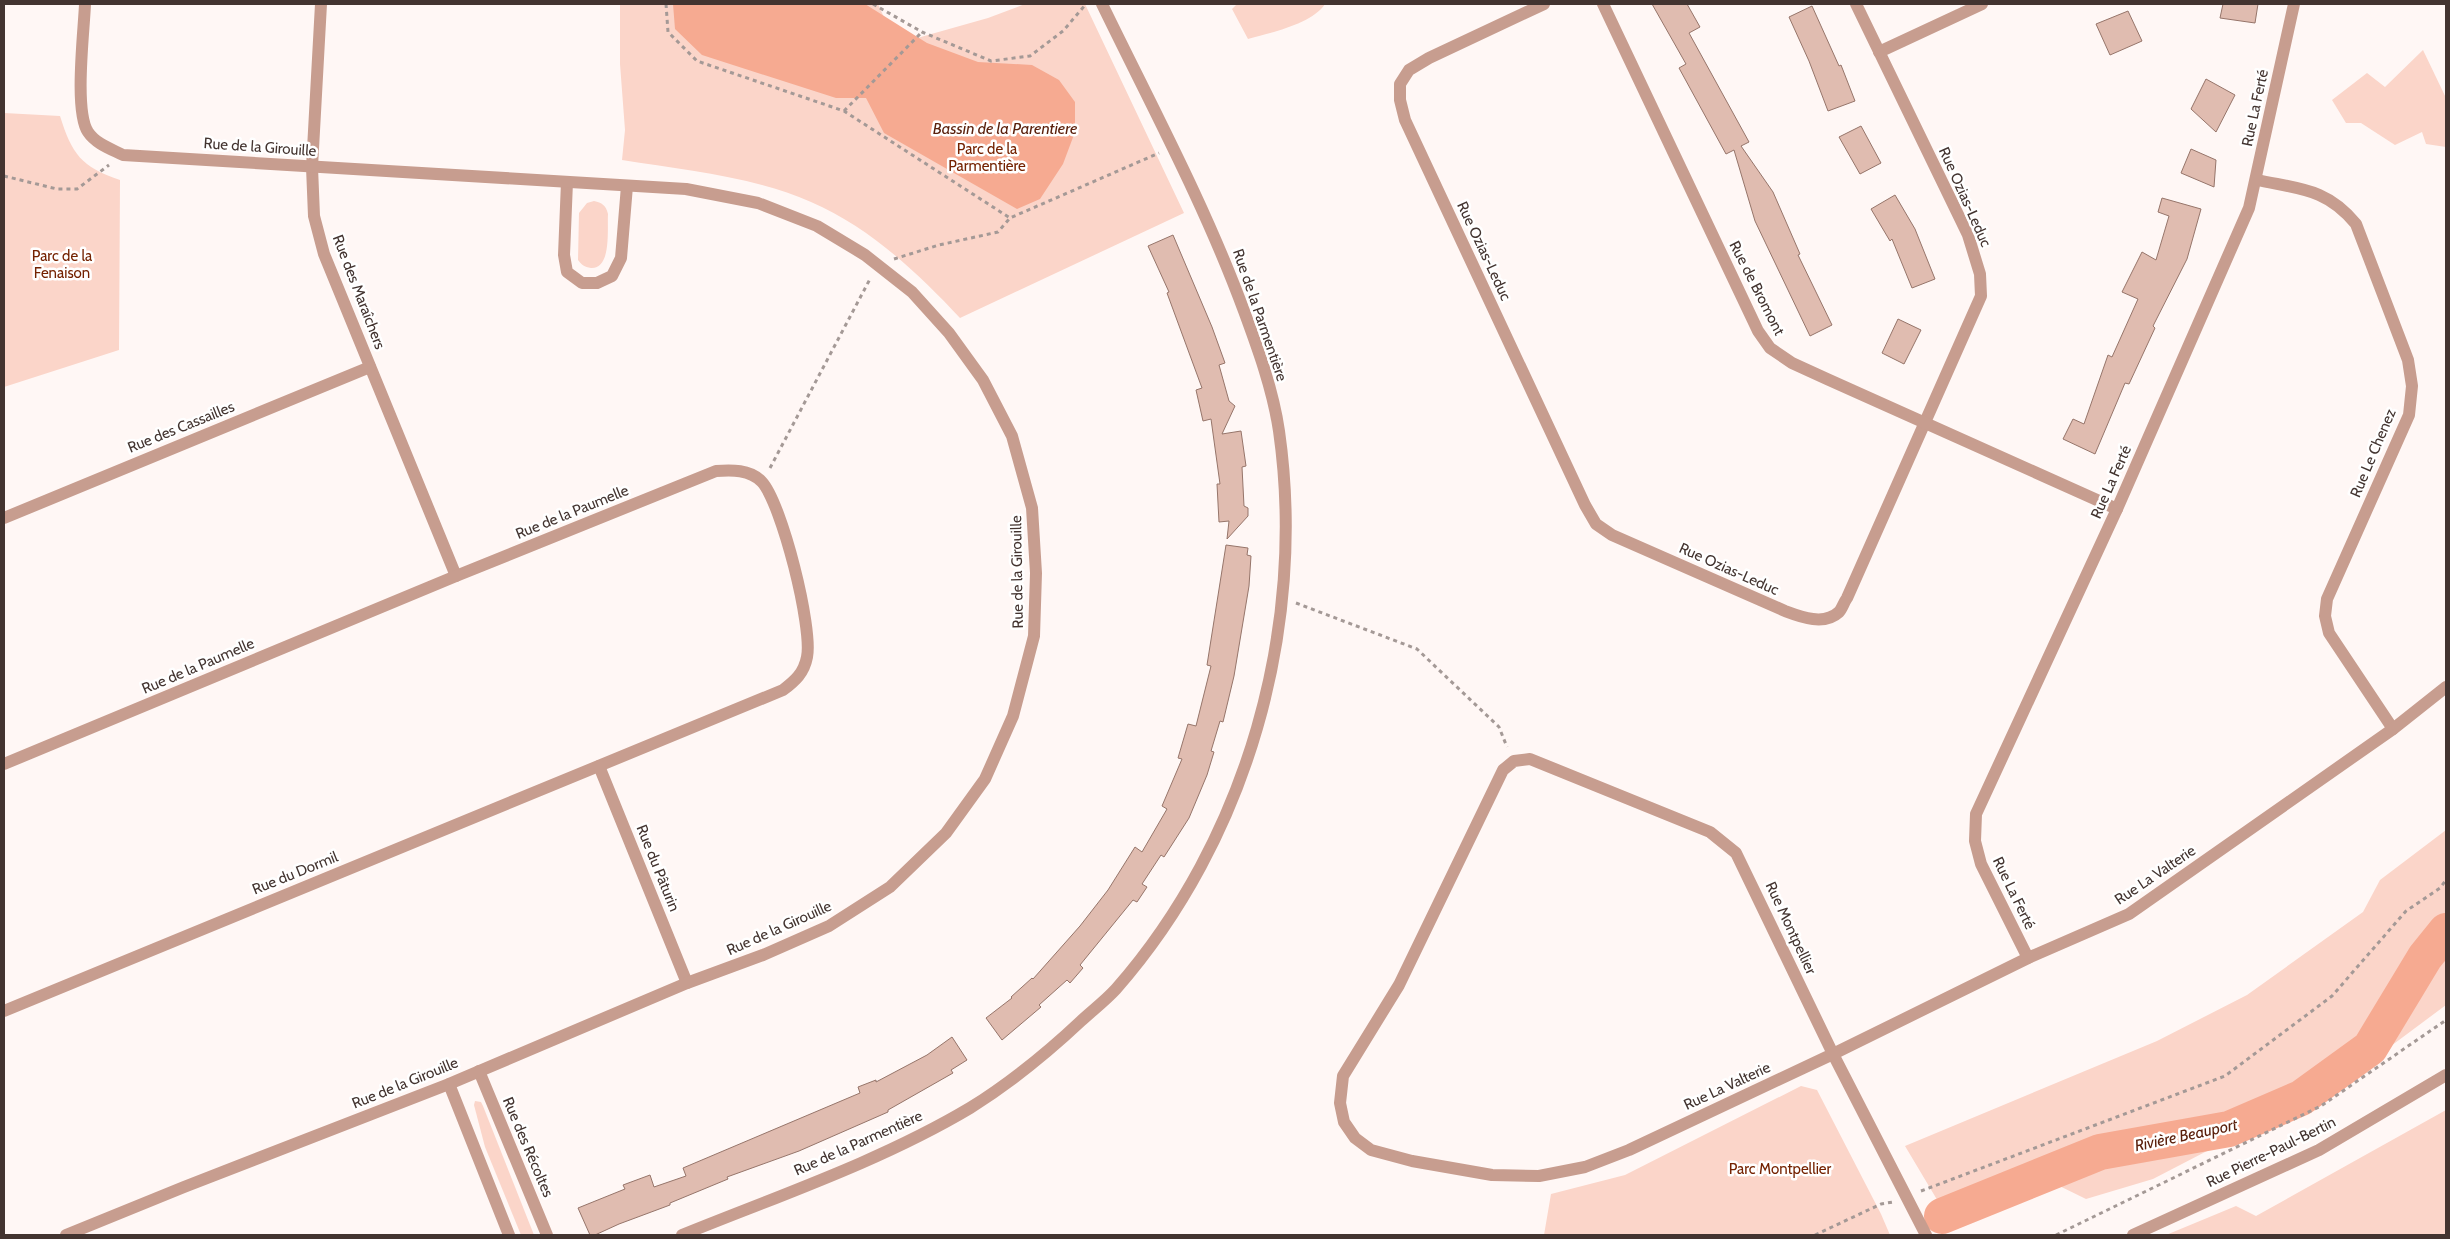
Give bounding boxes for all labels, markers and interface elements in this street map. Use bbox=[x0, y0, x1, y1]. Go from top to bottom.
street label: Rue La Ferté bbox=[2238, 68, 2272, 148]
water label: Bassin de la Parentiere bbox=[933, 119, 1077, 138]
street label: Rue de la Girouille bbox=[203, 134, 317, 160]
park label: Parc de la Parmentière bbox=[948, 140, 1026, 175]
street label: Rue Ozias-Leduc bbox=[1935, 144, 1995, 250]
street label: Rue Ozias-Leduc bbox=[1453, 199, 1515, 304]
street label: Rue des Maraîchers bbox=[329, 232, 389, 352]
street label: Rue de Bromont bbox=[1725, 238, 1789, 338]
street label: Rue de la Parmentière bbox=[1229, 246, 1291, 384]
park label: Parc de la Fenaison bbox=[32, 247, 93, 282]
street label: Rue des Cassailles bbox=[125, 397, 237, 457]
street label: Rue Le Chenez bbox=[2346, 406, 2400, 500]
street label: Rue La Ferté bbox=[2087, 442, 2135, 521]
street label: Rue de la Paumelle bbox=[513, 481, 631, 543]
street label: Rue de la Girouille bbox=[1007, 515, 1027, 629]
street label: Rue Ozias-Leduc bbox=[1676, 539, 1782, 599]
street label: Rue de la Paumelle bbox=[139, 634, 257, 698]
street label: Rue du Pâturin bbox=[632, 822, 684, 914]
street label: Rue La Valterie bbox=[2111, 841, 2199, 909]
street label: Rue du Dormil bbox=[249, 847, 341, 898]
street label: Rue La Ferté bbox=[1989, 854, 2039, 932]
street label: Rue Montpellier bbox=[1762, 879, 1820, 977]
street label: Rue de la Girouille bbox=[724, 897, 835, 959]
street label: Rue de la Girouille bbox=[349, 1053, 461, 1113]
street label: Rue La Valterie bbox=[1681, 1058, 1773, 1114]
street label: Rue des Récoltes bbox=[499, 1094, 557, 1200]
street label: Rue de la Parmentière bbox=[791, 1106, 925, 1179]
street label: Rue Pierre-Paul-Bertin bbox=[2203, 1113, 2339, 1191]
water label: Rivière Beauport bbox=[2133, 1115, 2240, 1155]
park label: Parc Montpellier bbox=[1729, 1160, 1832, 1178]

